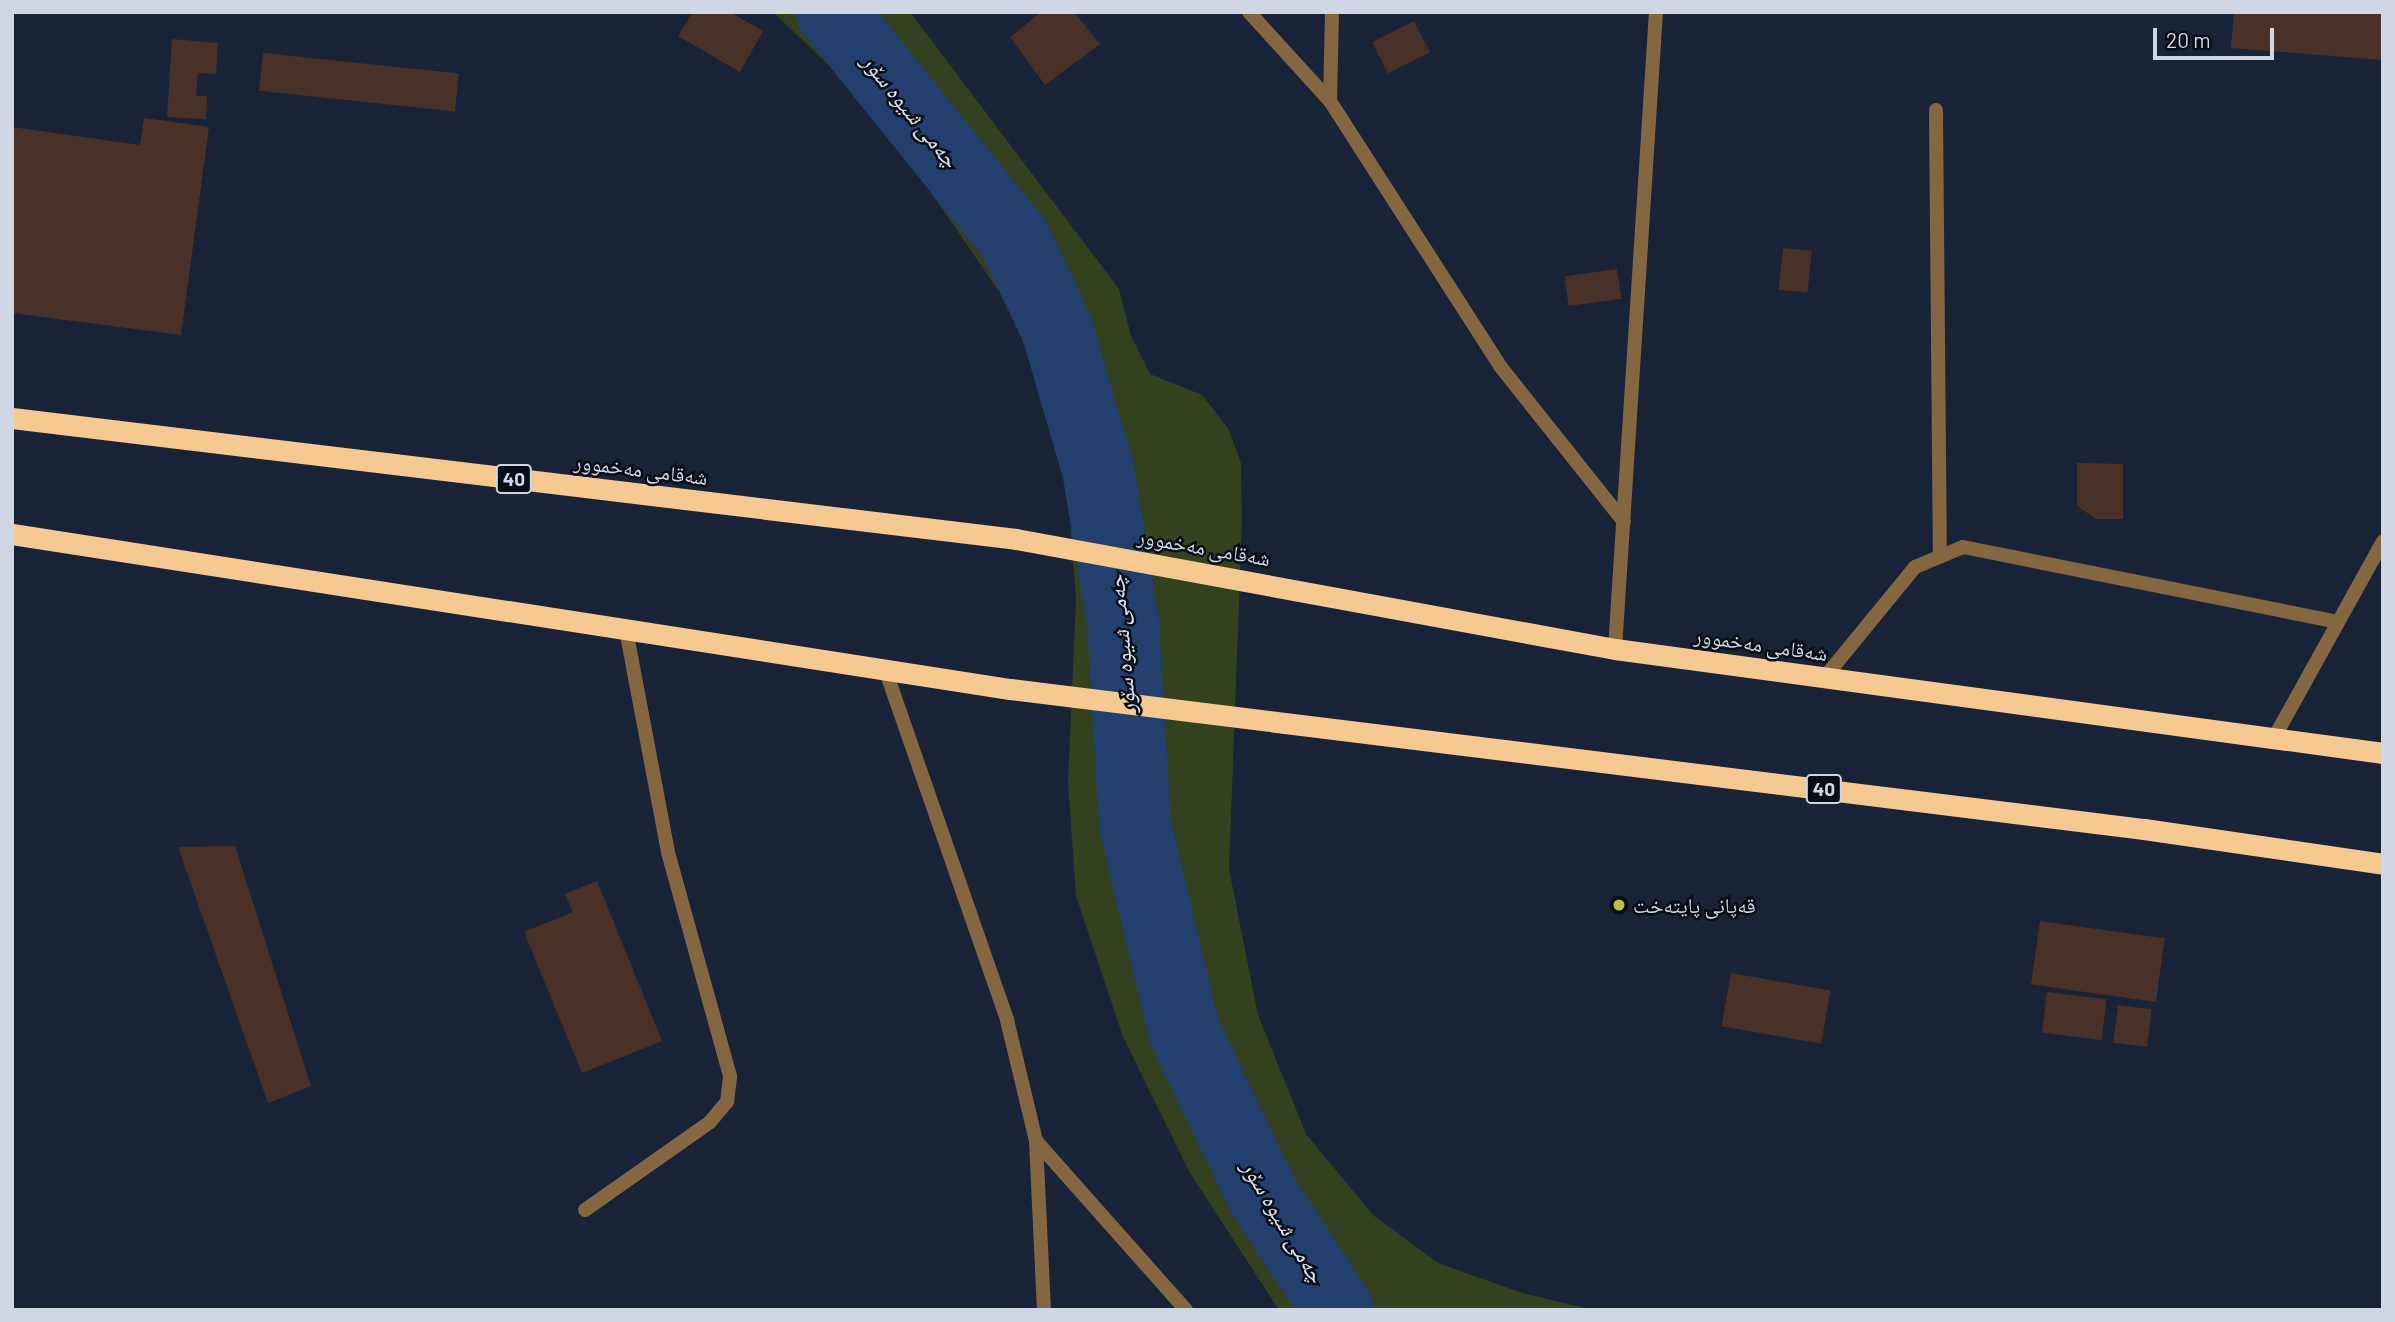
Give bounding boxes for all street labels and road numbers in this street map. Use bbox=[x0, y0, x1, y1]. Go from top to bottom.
street label: شەقامی مەخموور bbox=[573, 448, 709, 490]
road number: 40 bbox=[495, 464, 533, 494]
street label: شەقامی مەخموور bbox=[1136, 523, 1272, 571]
street label: شەقامی مەخموور bbox=[1693, 622, 1829, 666]
road number: 40 bbox=[1805, 774, 1843, 804]

